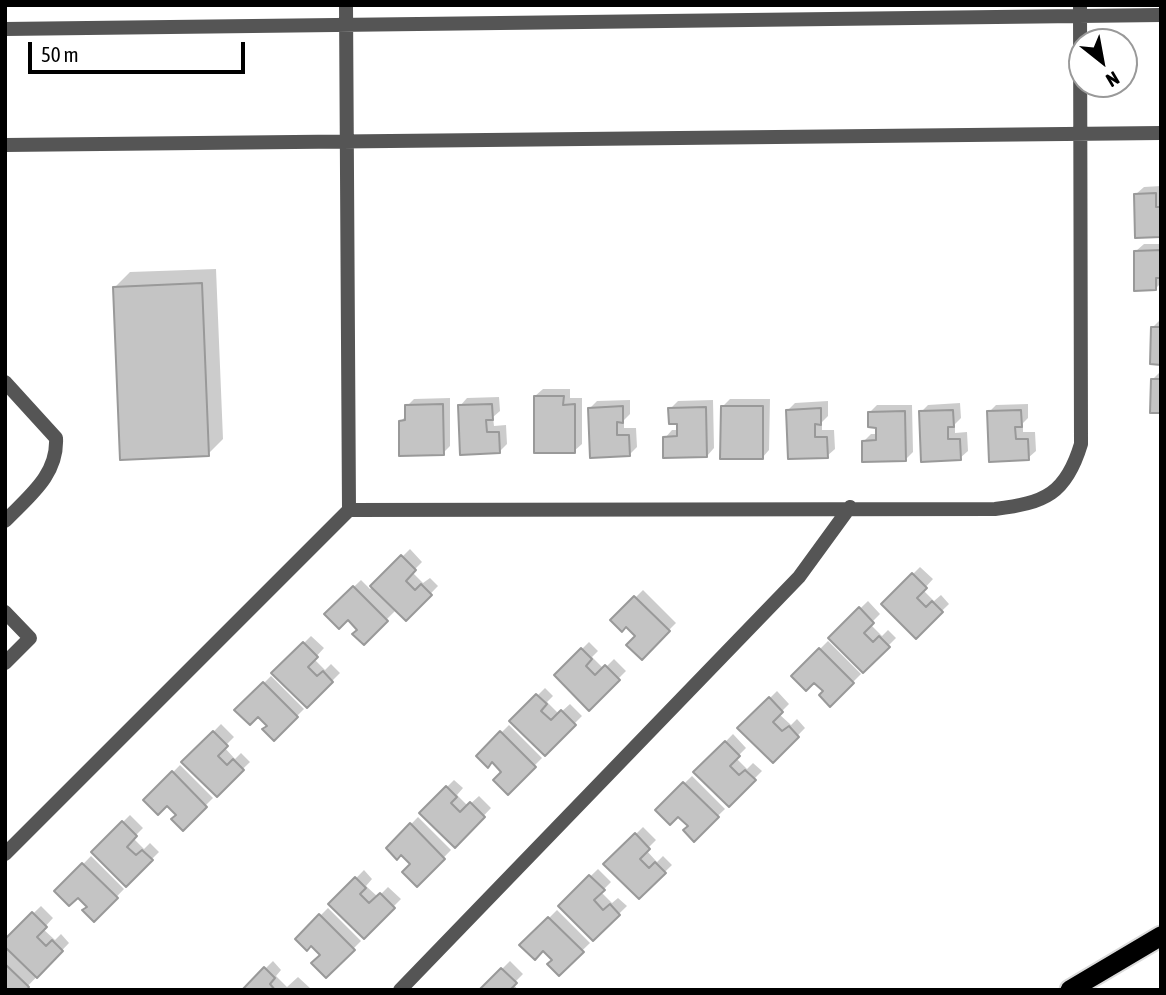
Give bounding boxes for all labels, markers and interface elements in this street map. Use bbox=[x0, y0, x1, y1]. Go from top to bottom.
scale bar bbox=[32, 28, 248, 72]
north arrow bbox=[1068, 28, 1138, 98]
text: 50 m bbox=[41, 42, 79, 66]
text: N bbox=[1102, 67, 1123, 92]

